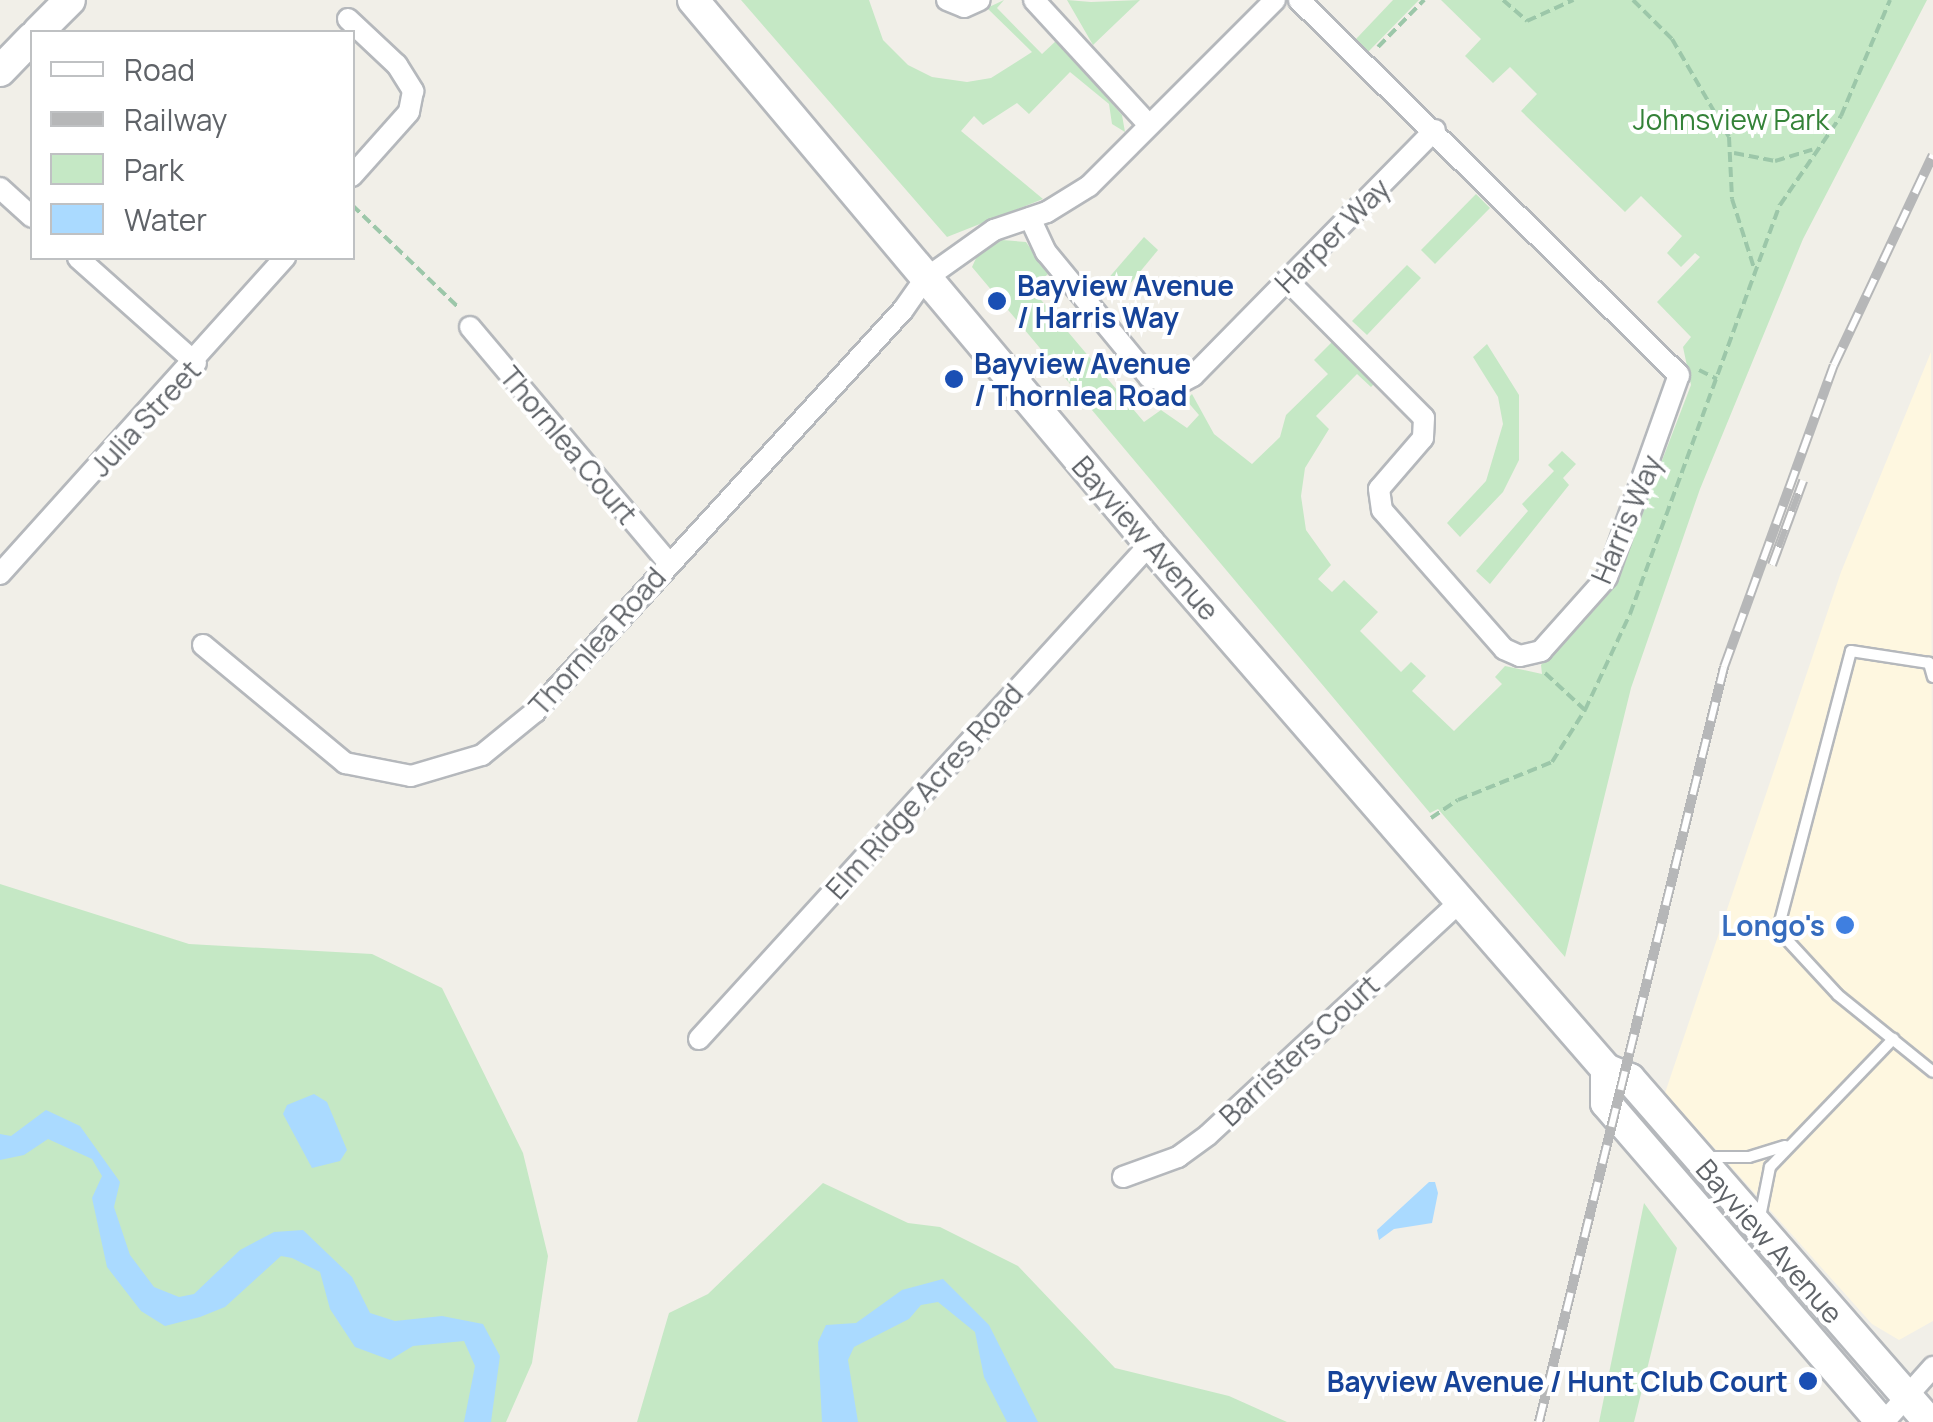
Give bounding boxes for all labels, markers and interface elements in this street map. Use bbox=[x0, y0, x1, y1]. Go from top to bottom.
legend bbox=[30, 30, 355, 260]
text: Road bbox=[124, 49, 195, 90]
text: Railway bbox=[124, 99, 227, 140]
park label: Johnsview Park bbox=[1633, 102, 1829, 136]
text: Park bbox=[124, 149, 184, 190]
street label: Harper Way bbox=[1268, 171, 1396, 299]
text: Water bbox=[124, 199, 207, 240]
place label: Bayview Avenue / Harris Way bbox=[1017, 268, 1234, 334]
marker: Bayview Avenue / Harris Way bbox=[986, 290, 1008, 312]
place label: Bayview Avenue / Thornlea Road bbox=[974, 346, 1191, 412]
street label: Julia Street bbox=[83, 353, 207, 483]
street label: Thornlea Court bbox=[493, 360, 645, 530]
marker: Bayview Avenue / Thornlea Road bbox=[943, 368, 965, 390]
street label: Bayview Avenue bbox=[1066, 449, 1226, 627]
street label: Harris Way bbox=[1584, 450, 1668, 588]
street label: Thornlea Road bbox=[522, 560, 672, 722]
street label: Elm Ridge Acres Road bbox=[819, 677, 1029, 905]
place label: Longo's bbox=[1721, 908, 1825, 942]
marker: Longo's bbox=[1834, 914, 1856, 936]
street label: Barristers Court bbox=[1212, 968, 1386, 1132]
street label: Bayview Avenue bbox=[1690, 1152, 1850, 1330]
place label: Bayview Avenue / Hunt Club Court bbox=[1327, 1364, 1788, 1398]
marker: Bayview Avenue / Hunt Club Court bbox=[1797, 1370, 1819, 1392]

